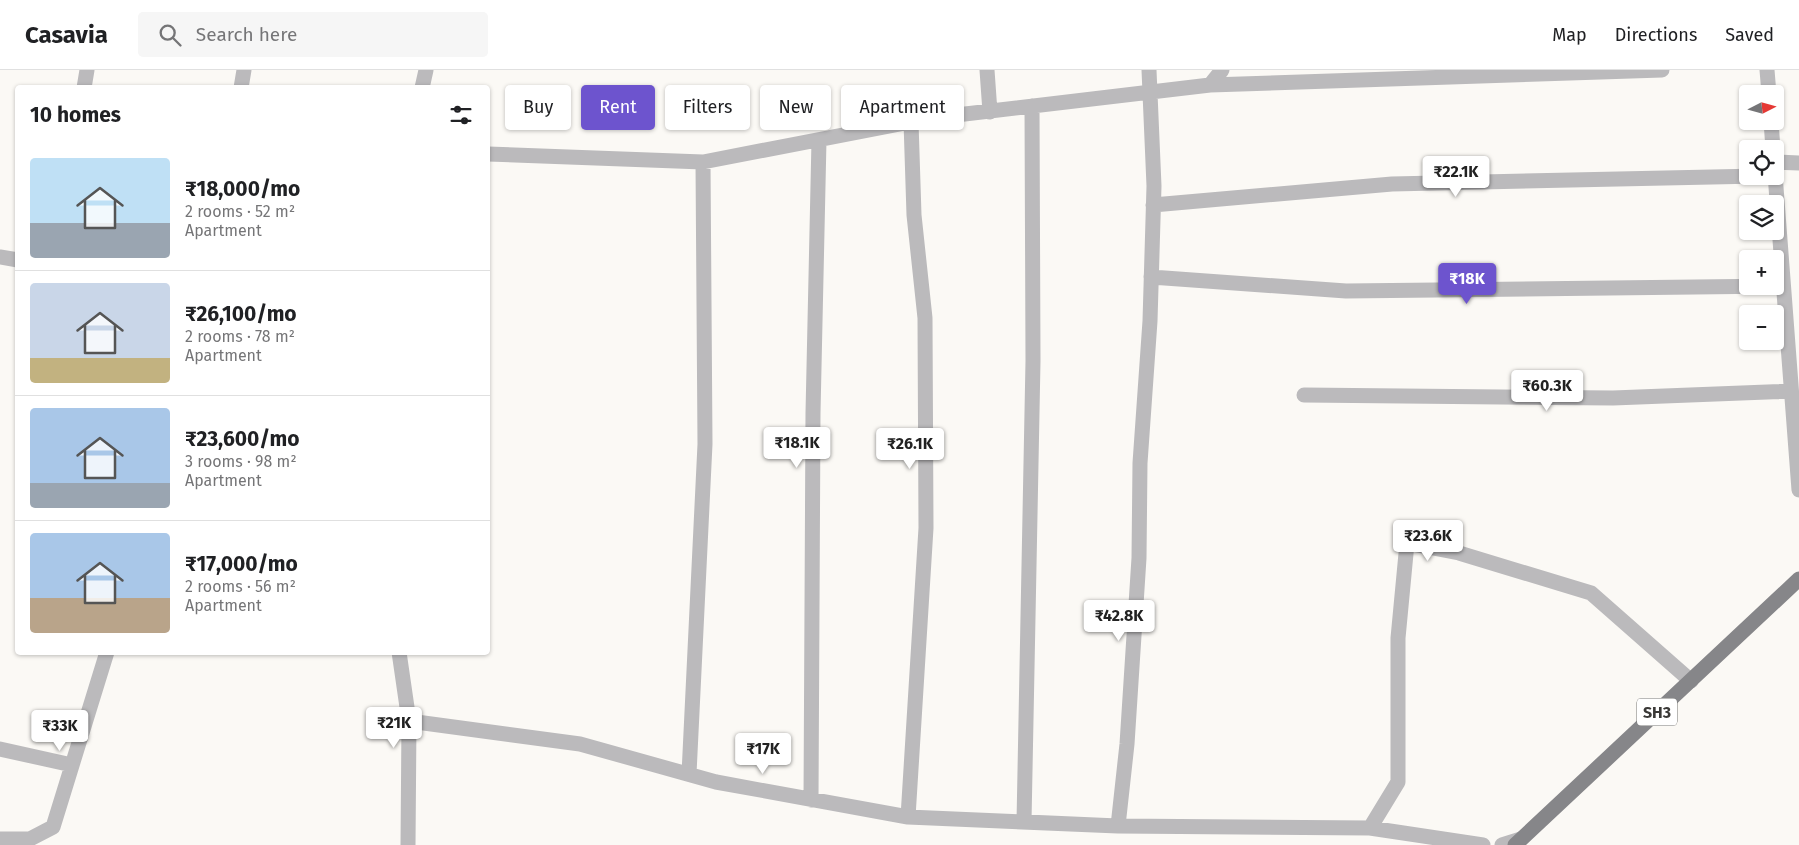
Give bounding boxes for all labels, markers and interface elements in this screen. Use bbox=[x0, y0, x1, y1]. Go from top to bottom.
search box bbox=[138, 12, 488, 57]
text: Casavia bbox=[25, 21, 108, 49]
icon: search bbox=[156, 21, 184, 49]
text: Search here bbox=[196, 23, 297, 46]
text: Map bbox=[1552, 24, 1587, 46]
text: Directions bbox=[1615, 24, 1697, 46]
text: Saved bbox=[1725, 24, 1774, 46]
chip: Buy bbox=[505, 85, 571, 130]
chip: Rent bbox=[581, 85, 655, 130]
chip: Filters bbox=[665, 85, 750, 130]
chip: New bbox=[760, 85, 831, 130]
chip: Apartment bbox=[841, 85, 964, 130]
north arrow bbox=[1739, 85, 1784, 130]
map controls bbox=[1739, 85, 1784, 350]
icon: filters bbox=[447, 101, 475, 129]
text: 10 homes bbox=[30, 102, 121, 128]
button: locate bbox=[1739, 140, 1784, 185]
pin: ₹22.1K bbox=[1415, 156, 1497, 198]
text: ₹22.1K bbox=[1433, 162, 1479, 181]
text: ₹18,000/mo bbox=[185, 176, 300, 202]
icon: home bbox=[70, 178, 130, 238]
button: layers bbox=[1739, 195, 1784, 240]
text: 2 rooms · 52 m² bbox=[185, 202, 295, 221]
text: Apartment bbox=[185, 221, 262, 240]
button: + bbox=[1739, 250, 1784, 295]
pin: ₹18K bbox=[1437, 262, 1497, 305]
text: ₹18K bbox=[1449, 269, 1485, 288]
text: ₹26,100/mo bbox=[185, 301, 297, 327]
icon: home bbox=[70, 303, 130, 363]
button: − bbox=[1739, 305, 1784, 350]
text: 2 rooms · 78 m² bbox=[185, 327, 295, 346]
text: Apartment bbox=[185, 346, 262, 365]
pin: ₹60.3K bbox=[1506, 370, 1588, 412]
text: ₹60.3K bbox=[1522, 376, 1572, 395]
text: ₹23,600/mo bbox=[185, 426, 300, 452]
pin: ₹18.1K bbox=[756, 426, 838, 469]
icon: home bbox=[70, 428, 130, 488]
pin: ₹26.1K bbox=[869, 428, 951, 470]
text: ₹18.1K bbox=[774, 433, 820, 452]
text: ₹26.1K bbox=[887, 434, 933, 453]
text: 3 rooms · 98 m² bbox=[185, 452, 297, 471]
text: Apartment bbox=[185, 471, 262, 490]
pin: ₹23.6K bbox=[1387, 520, 1469, 562]
text: ₹23.6K bbox=[1404, 526, 1452, 545]
text: ₹17,000/mo bbox=[185, 551, 298, 577]
icon: home bbox=[70, 553, 130, 613]
text: 2 rooms · 56 m² bbox=[185, 577, 296, 596]
text: Apartment bbox=[185, 596, 262, 615]
pin: ₹42.8K bbox=[1078, 600, 1160, 642]
text: ₹42.8K bbox=[1095, 606, 1143, 625]
road number: SH3 bbox=[1637, 698, 1677, 726]
pin: ₹21K bbox=[364, 706, 424, 749]
pin: ₹33K bbox=[30, 710, 90, 752]
text: ₹21K bbox=[377, 713, 411, 732]
text: ₹33K bbox=[42, 716, 78, 735]
pin: ₹17K bbox=[733, 732, 793, 775]
text: ₹17K bbox=[746, 739, 780, 758]

